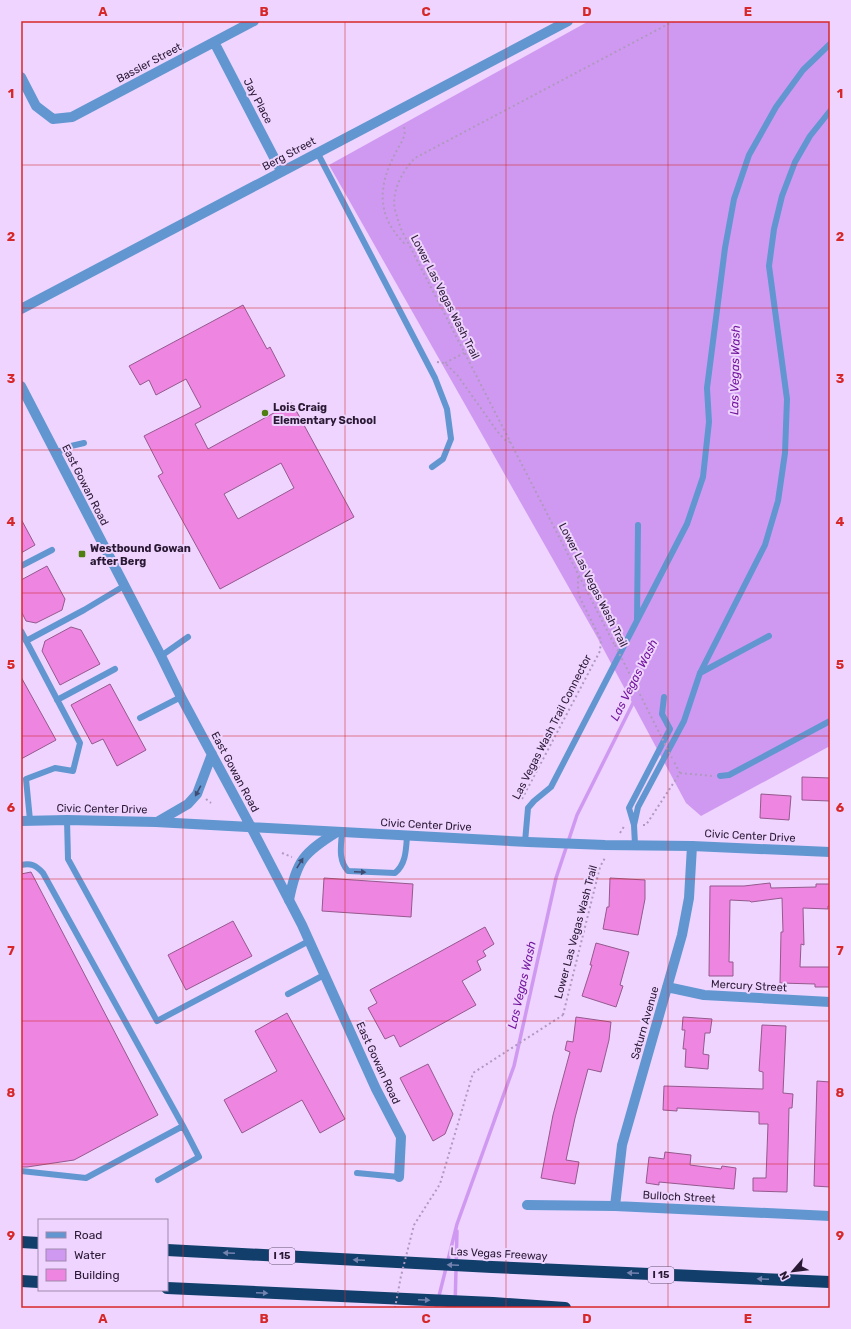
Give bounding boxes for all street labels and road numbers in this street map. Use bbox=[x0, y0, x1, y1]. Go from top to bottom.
street label: Bassler Street bbox=[114, 40, 184, 86]
street label: Jay Place bbox=[241, 76, 275, 126]
street label: Berg Street bbox=[260, 134, 319, 174]
street label: Lower Las Vegas Wash Trail bbox=[408, 233, 482, 361]
street label: East Gowan Road bbox=[59, 442, 111, 528]
street label: Lower Las Vegas Wash Trail bbox=[556, 521, 630, 649]
street label: Las Vegas Wash Trail Connector bbox=[510, 652, 595, 802]
street label: East Gowan Road bbox=[208, 730, 262, 814]
street label: Civic Center Drive bbox=[56, 802, 148, 816]
street label: Civic Center Drive bbox=[380, 816, 472, 834]
street label: Civic Center Drive bbox=[704, 827, 796, 845]
street label: Lower Las Vegas Wash Trail bbox=[552, 864, 600, 1000]
street label: Mercury Street bbox=[711, 978, 788, 995]
street label: Saturn Avenue bbox=[628, 985, 662, 1061]
street label: East Gowan Road bbox=[353, 1020, 403, 1106]
street label: Bulloch Street bbox=[642, 1189, 716, 1205]
street label: Las Vegas Freeway bbox=[450, 1245, 548, 1263]
road number: I 15 bbox=[269, 1248, 295, 1264]
road number: I 15 bbox=[648, 1267, 674, 1283]

